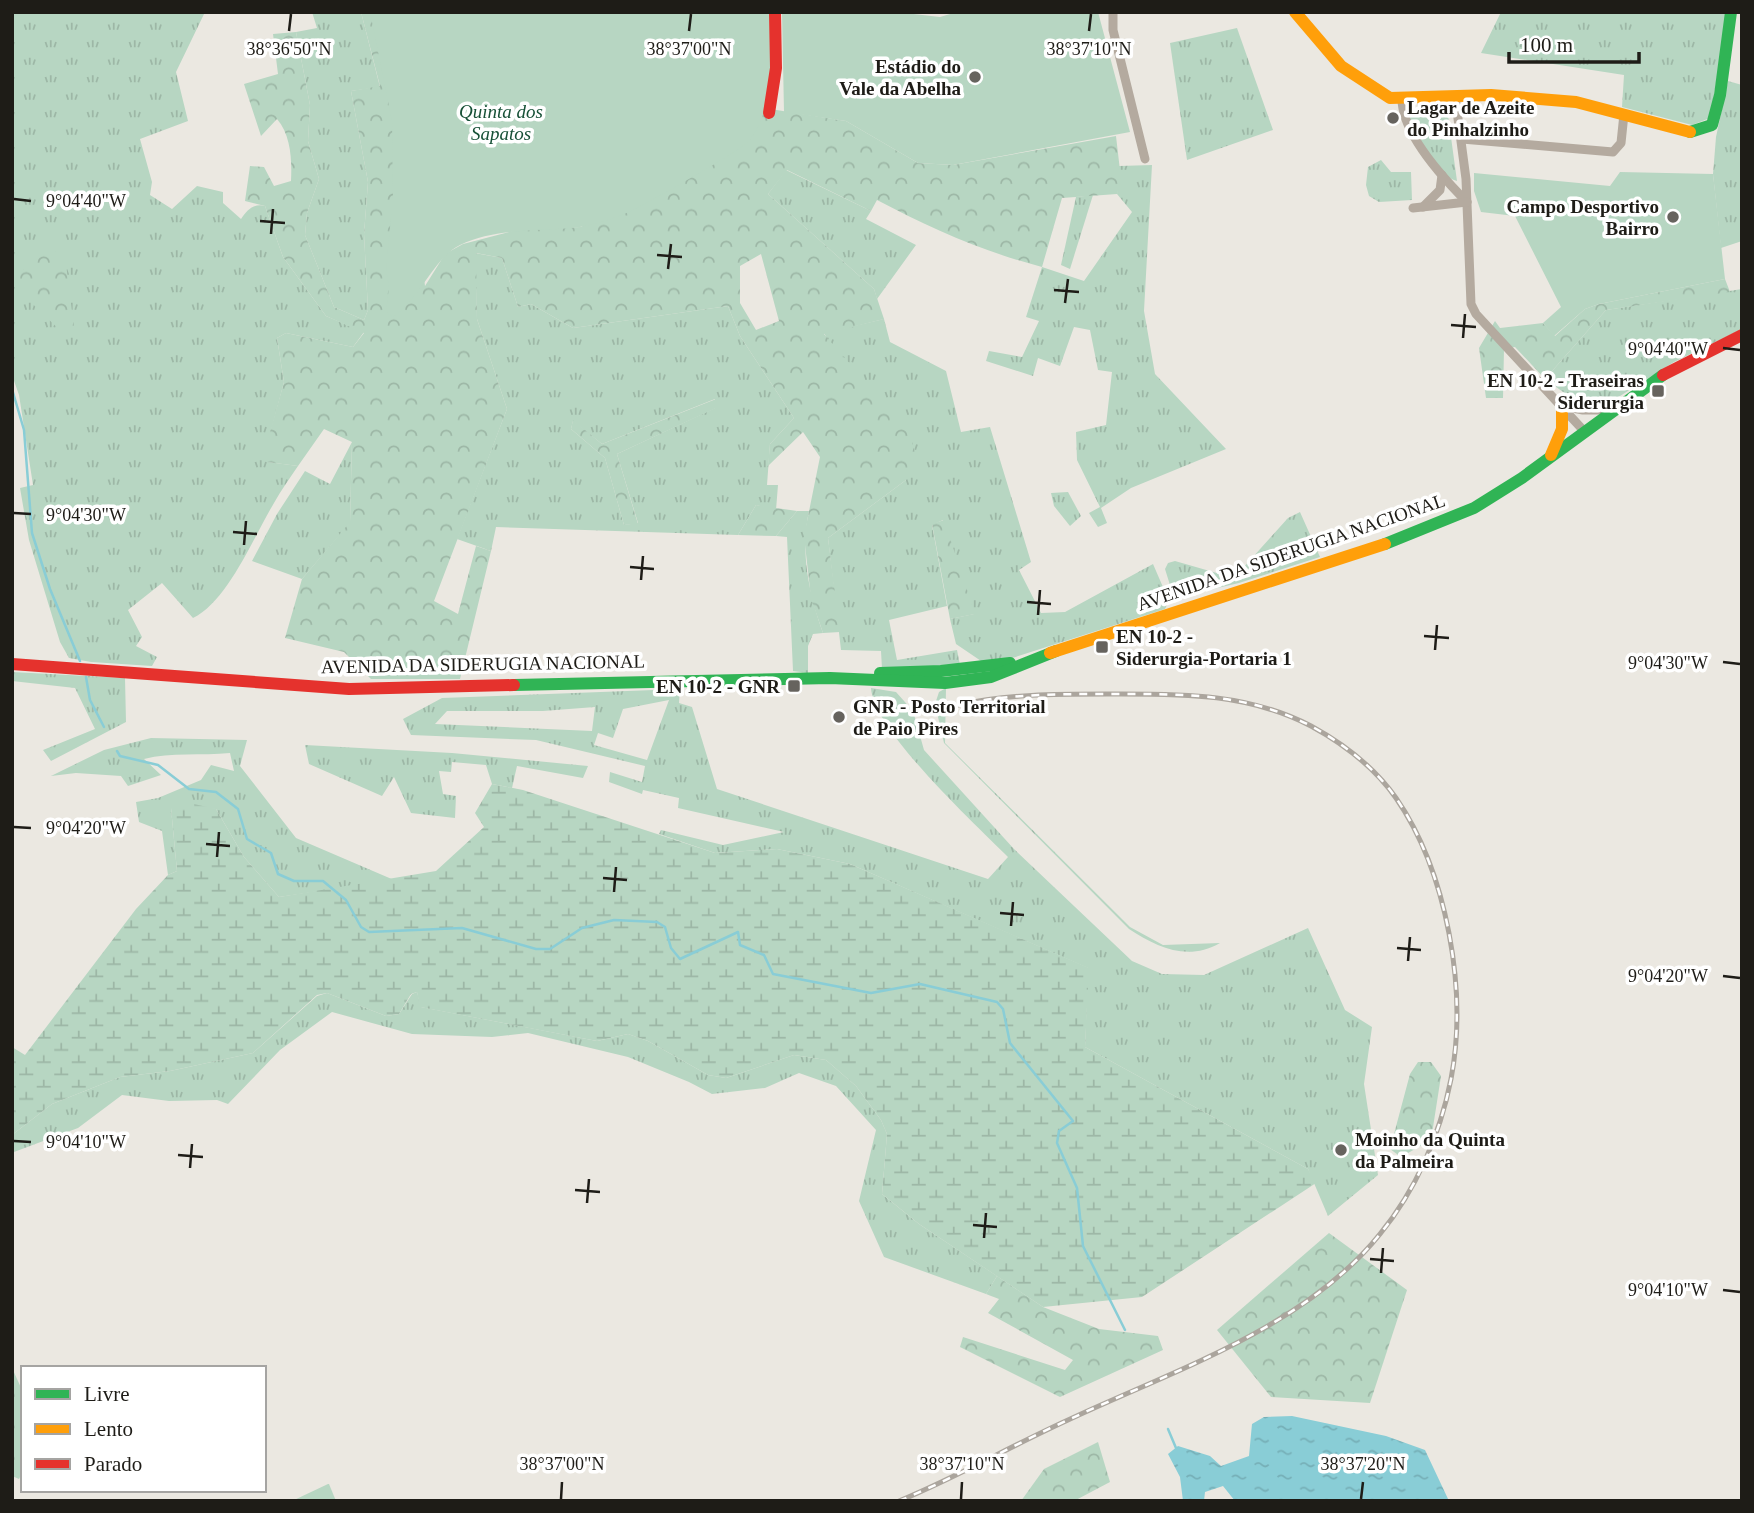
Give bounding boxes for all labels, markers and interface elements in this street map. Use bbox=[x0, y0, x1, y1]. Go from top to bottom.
scale bar bbox=[1509, 21, 1638, 65]
text: 100 m bbox=[1520, 33, 1573, 57]
text: 38°36'50"N bbox=[247, 39, 331, 59]
text: 38°37'00"N bbox=[647, 39, 731, 59]
text: 38°37'10"N bbox=[1047, 39, 1131, 59]
place label: Estádio do Vale da Abelha bbox=[839, 56, 961, 99]
marker: Estádio do Vale da Abelha bbox=[967, 69, 983, 85]
place label: Lagar de Azeite do Pinhalzinho bbox=[1407, 97, 1534, 140]
park label: Quinta dos Sapatos bbox=[459, 101, 543, 144]
marker: Lagar de Azeite do Pinhalzinho bbox=[1385, 110, 1401, 126]
text: 9°04'40"W bbox=[46, 191, 126, 211]
place label: Campo Desportivo Bairro bbox=[1506, 196, 1659, 239]
marker: Campo Desportivo Bairro bbox=[1665, 209, 1681, 225]
text: 9°04'40"W bbox=[1628, 339, 1708, 359]
place label: EN 10-2 - Traseiras Siderurgia bbox=[1487, 370, 1644, 413]
marker: EN 10-2 - Traseiras Siderurgia bbox=[1650, 383, 1666, 399]
street label: AVENIDA DA SIDERUGIA NACIONAL bbox=[1134, 489, 1448, 615]
text: 9°04'30"W bbox=[46, 505, 126, 525]
place label: EN 10-2 - Siderurgia-Portaria 1 bbox=[1116, 626, 1292, 669]
marker: EN 10-2 - Siderurgia-Portaria 1 bbox=[1094, 639, 1110, 655]
street label: AVENIDA DA SIDERUGIA NACIONAL bbox=[321, 651, 645, 677]
text: 9°04'30"W bbox=[1628, 653, 1708, 673]
place label: EN 10-2 - GNR bbox=[656, 676, 780, 697]
marker: EN 10-2 - GNR bbox=[786, 678, 802, 694]
place label: GNR - Posto Territorial de Paio Pires bbox=[853, 696, 1046, 739]
marker: GNR - Posto Territorial de Paio Pires bbox=[831, 709, 847, 725]
text: 9°04'20"W bbox=[46, 818, 126, 838]
text: 9°04'20"W bbox=[1628, 966, 1708, 986]
place label: Moinho da Quinta da Palmeira bbox=[1355, 1129, 1505, 1172]
text: 9°04'10"W bbox=[46, 1132, 126, 1152]
marker: Moinho da Quinta da Palmeira bbox=[1333, 1142, 1349, 1158]
text: 9°04'10"W bbox=[1628, 1280, 1708, 1300]
legend bbox=[21, 1366, 266, 1492]
text: Livre bbox=[84, 1382, 129, 1406]
text: Lento bbox=[84, 1417, 133, 1441]
text: Parado bbox=[84, 1452, 142, 1476]
text: 38°37'00"N bbox=[520, 1454, 604, 1474]
text: 38°37'10"N bbox=[920, 1454, 1004, 1474]
text: 38°37'20"N bbox=[1321, 1454, 1405, 1474]

